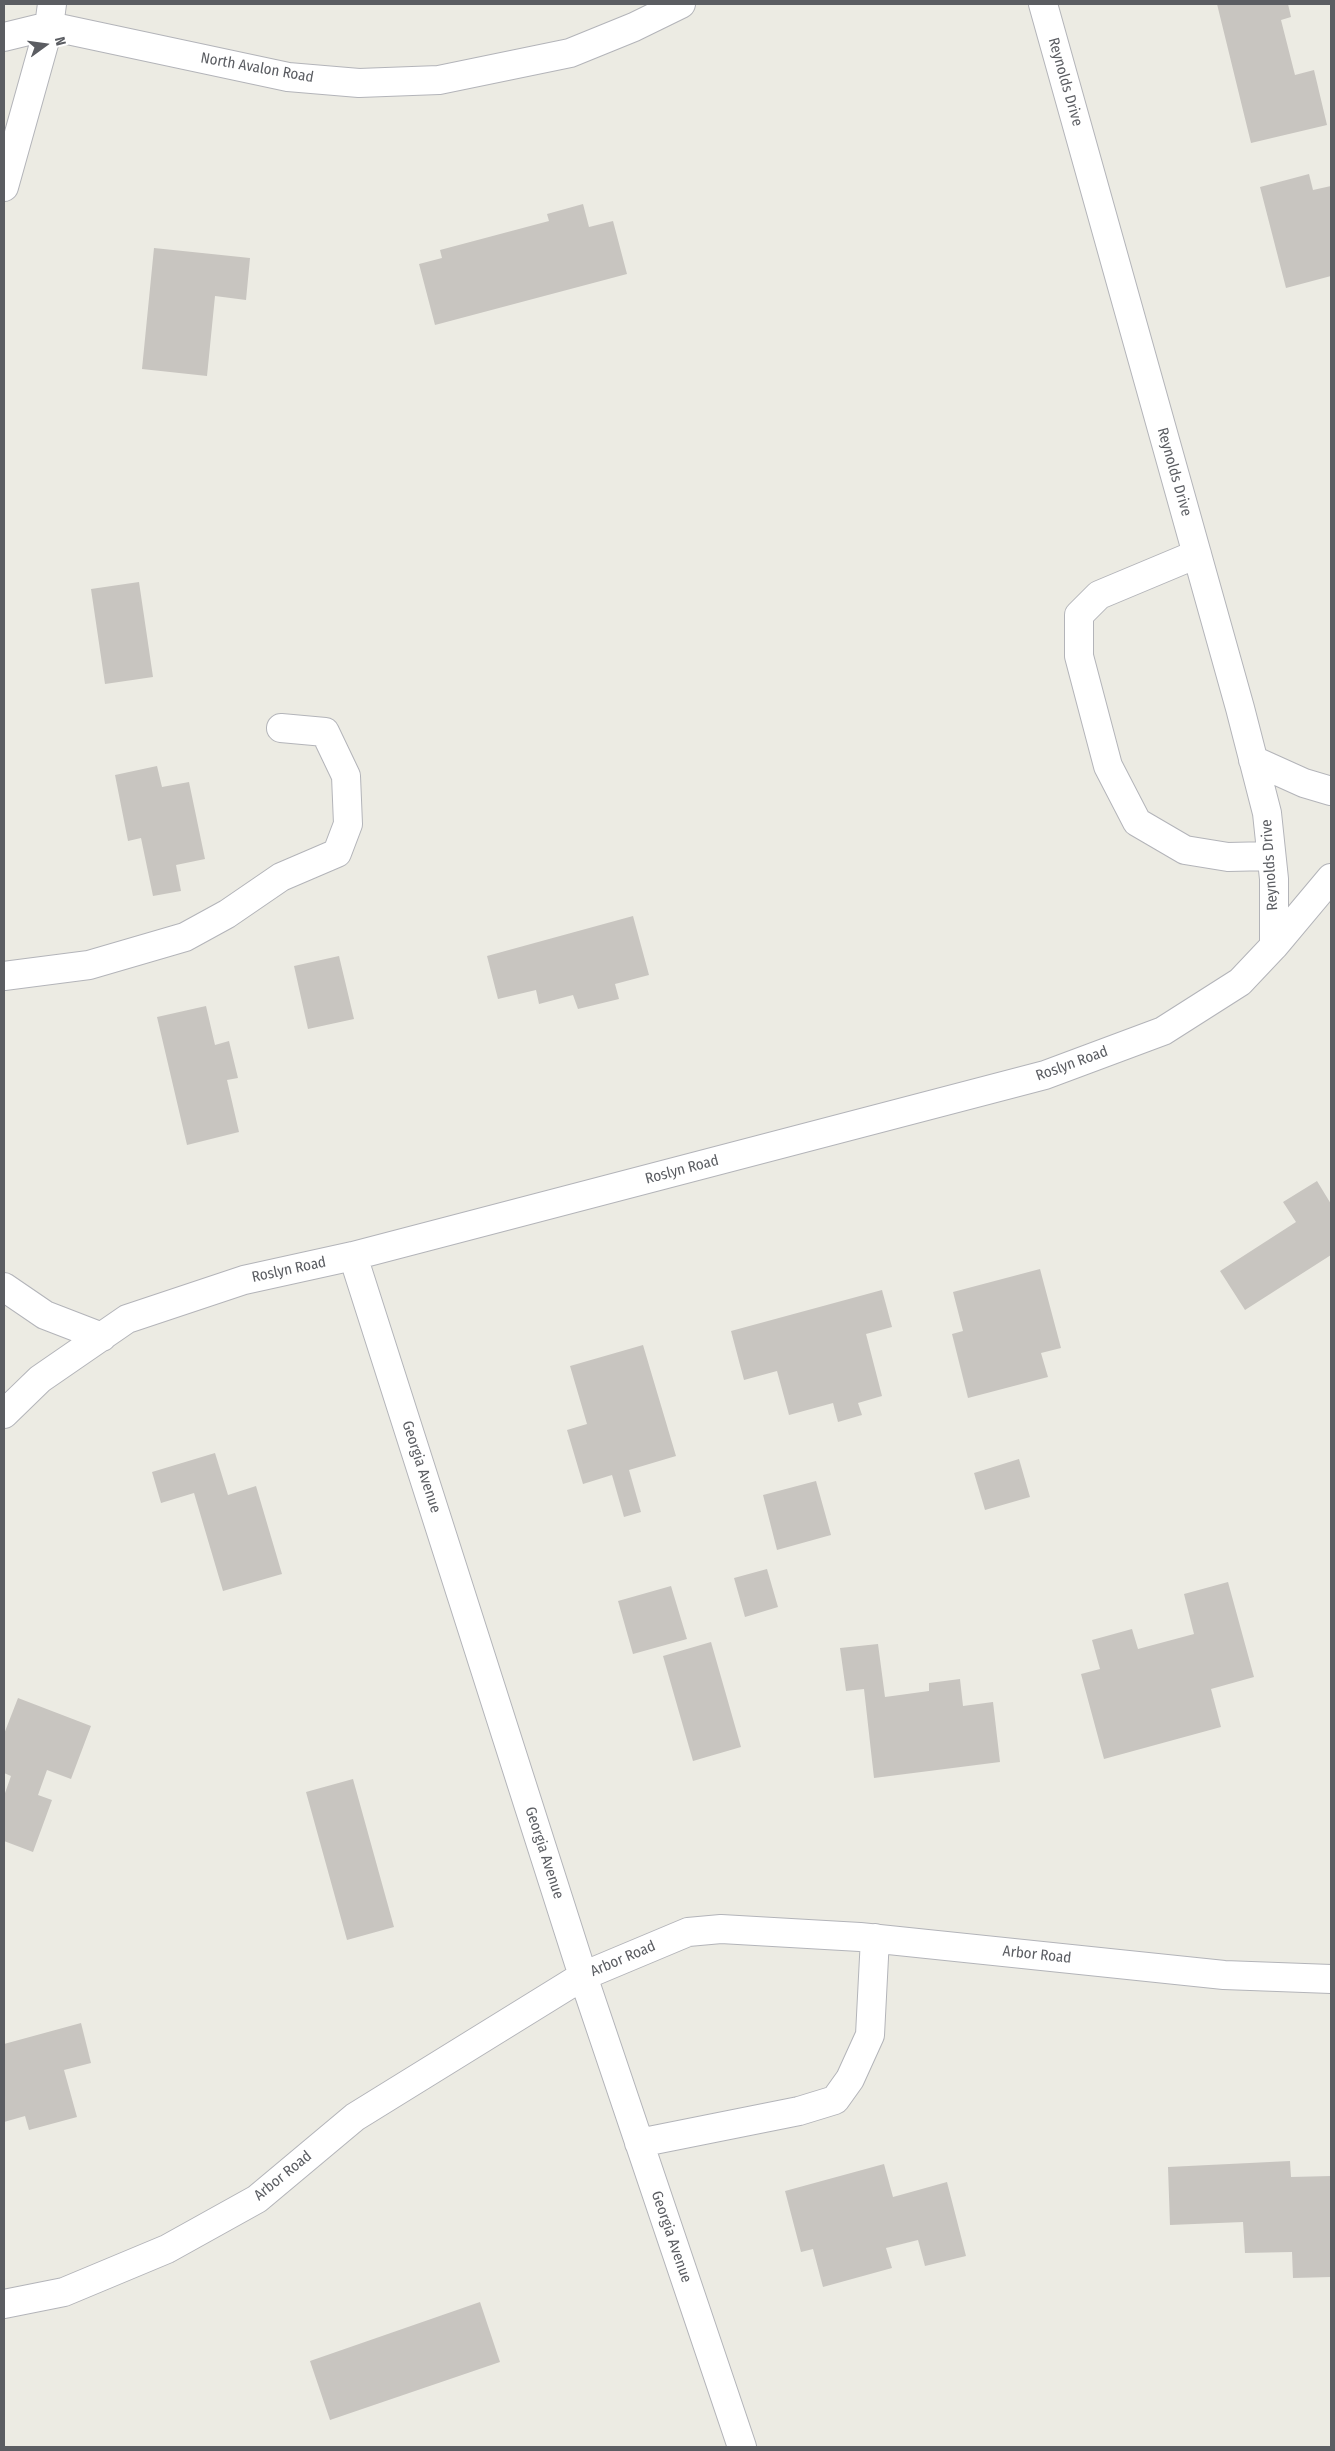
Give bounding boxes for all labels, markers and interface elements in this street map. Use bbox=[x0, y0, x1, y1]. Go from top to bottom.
north arrow bbox=[20, 20, 70, 70]
text: N bbox=[51, 35, 69, 47]
street label: Reynolds Drive bbox=[1044, 36, 1086, 128]
street label: North Avalon Road bbox=[199, 49, 315, 87]
street label: Reynolds Drive bbox=[1153, 426, 1195, 518]
street label: Reynolds Drive bbox=[1258, 819, 1282, 911]
street label: Roslyn Road bbox=[1034, 1043, 1110, 1085]
street label: Roslyn Road bbox=[643, 1152, 721, 1188]
street label: Roslyn Road bbox=[250, 1253, 328, 1287]
street label: Georgia Avenue bbox=[398, 1419, 444, 1515]
street label: Georgia Avenue bbox=[521, 1805, 567, 1901]
street label: Arbor Road bbox=[588, 1937, 658, 1981]
street label: Arbor Road bbox=[1002, 1942, 1072, 1968]
street label: Arbor Road bbox=[251, 2147, 315, 2205]
street label: Georgia Avenue bbox=[647, 2189, 695, 2285]

